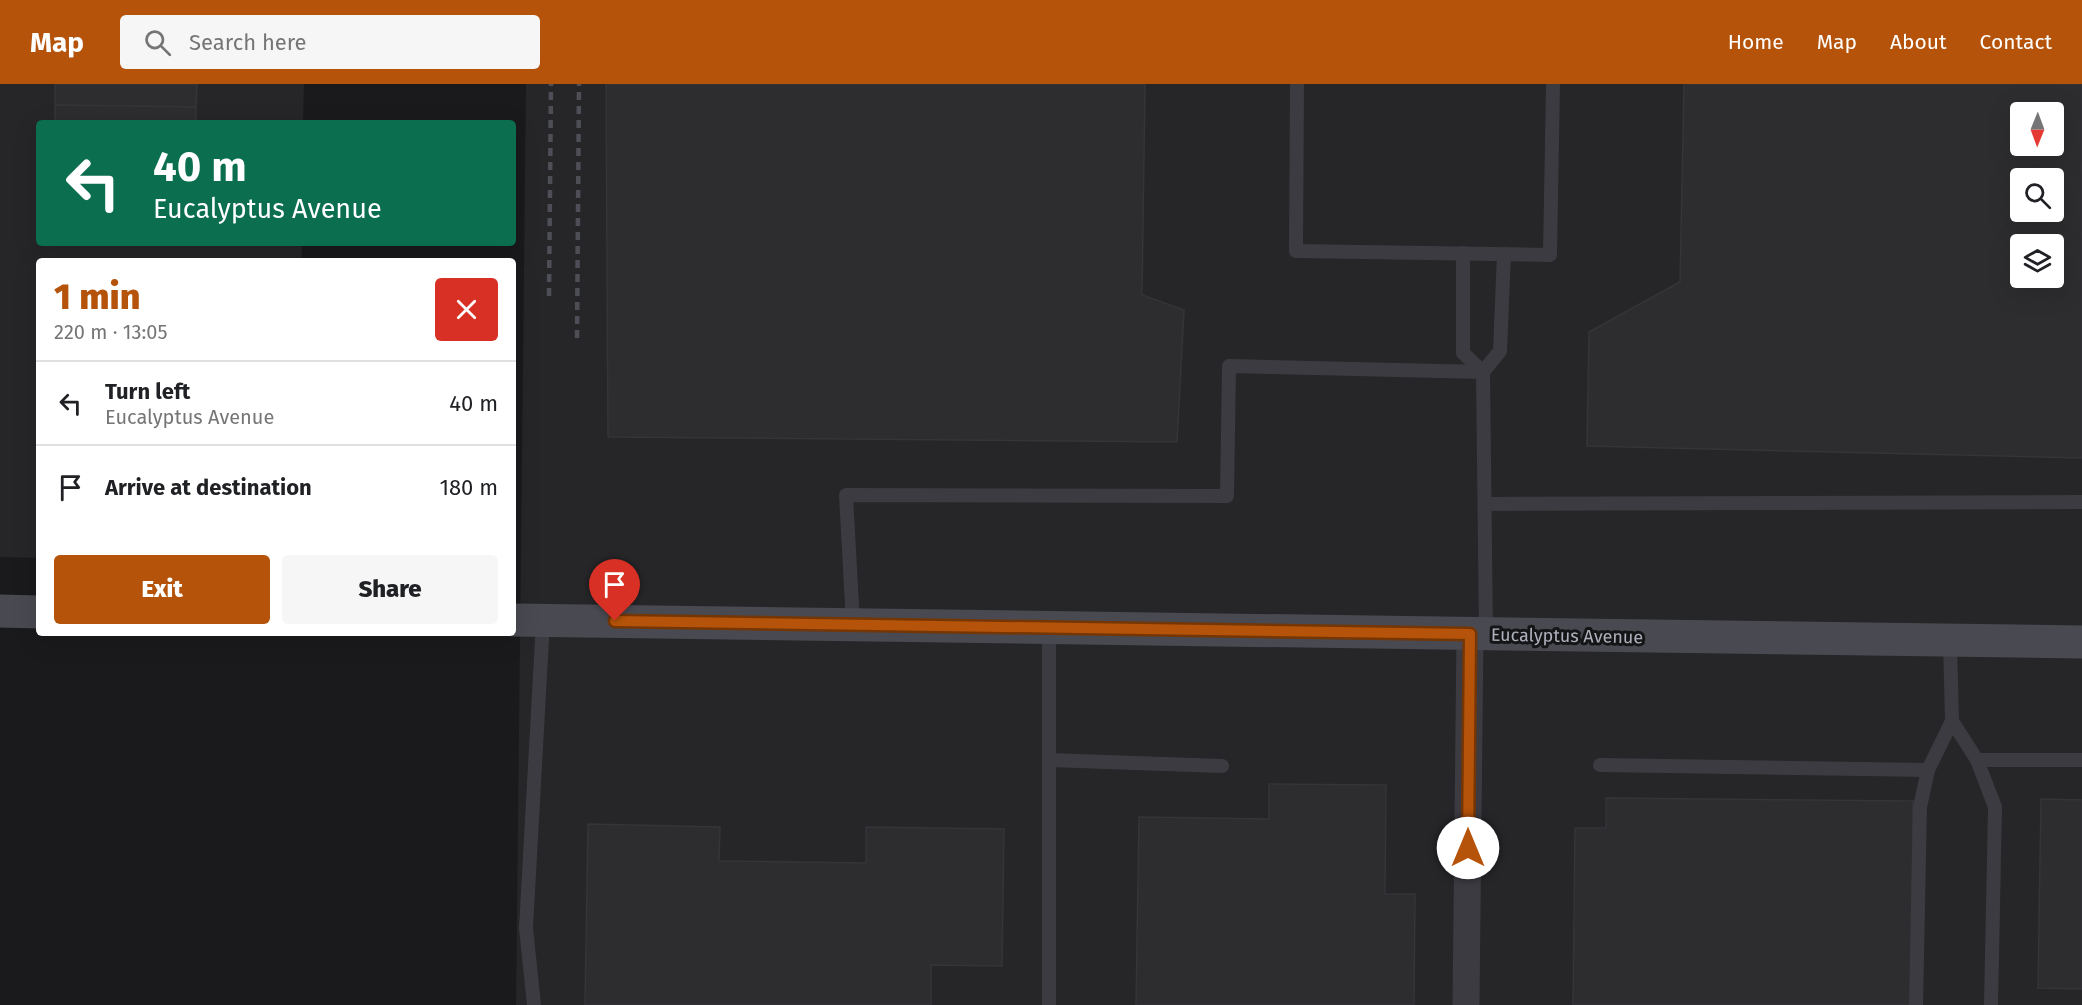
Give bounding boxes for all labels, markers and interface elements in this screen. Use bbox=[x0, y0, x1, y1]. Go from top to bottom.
search box bbox=[120, 15, 540, 69]
text: Map bbox=[30, 26, 84, 59]
icon: search bbox=[141, 26, 174, 59]
text: Search here bbox=[189, 29, 307, 56]
text: Home bbox=[1728, 29, 1784, 55]
text: Map bbox=[1817, 29, 1857, 55]
text: About bbox=[1890, 29, 1947, 55]
text: Contact bbox=[1980, 29, 2052, 55]
north arrow bbox=[2010, 102, 2064, 156]
map controls bbox=[2010, 102, 2064, 288]
text: 40 m bbox=[153, 142, 247, 192]
icon: left bbox=[54, 144, 132, 222]
button: search bbox=[2010, 168, 2064, 222]
text: Eucalyptus Avenue bbox=[153, 193, 382, 225]
button: layers bbox=[2010, 234, 2064, 288]
text: 1 min bbox=[54, 275, 140, 319]
button: close bbox=[435, 278, 498, 341]
text: 220 m · 13:05 bbox=[54, 320, 167, 344]
text: Turn left bbox=[105, 378, 190, 405]
icon: left bbox=[54, 387, 87, 420]
text: 40 m bbox=[449, 390, 498, 417]
text: Eucalyptus Avenue bbox=[105, 405, 274, 429]
icon: arrive bbox=[54, 471, 87, 504]
text: Arrive at destination bbox=[105, 474, 312, 501]
text: 180 m bbox=[439, 474, 498, 501]
button: Exit bbox=[54, 555, 270, 624]
button: Share bbox=[282, 555, 498, 624]
pin bbox=[589, 559, 640, 621]
icon: arrive bbox=[598, 568, 631, 601]
street label: Eucalyptus Avenue bbox=[1491, 624, 1643, 648]
position arrow bbox=[1436, 816, 1500, 880]

